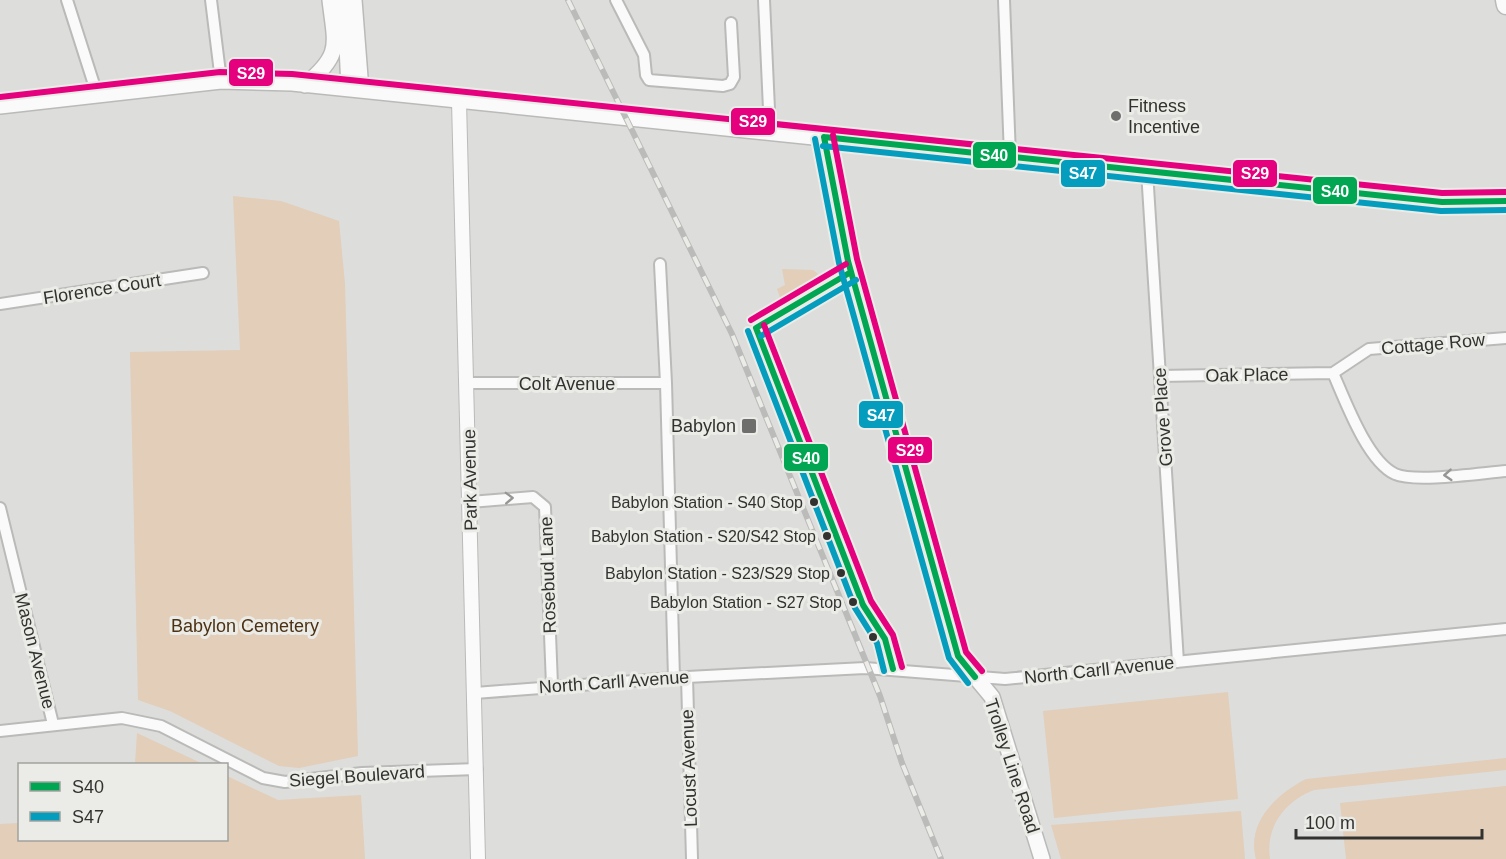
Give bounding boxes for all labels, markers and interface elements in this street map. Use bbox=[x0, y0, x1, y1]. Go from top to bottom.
line badge: S29 bbox=[228, 58, 274, 87]
text: S29 bbox=[237, 65, 265, 82]
place label: Fitness Incentive bbox=[1128, 96, 1200, 137]
line badge: S29 bbox=[730, 107, 776, 136]
marker: Fitness Incentive bbox=[1109, 109, 1123, 123]
text: S29 bbox=[739, 113, 767, 130]
line badge: S40 bbox=[972, 141, 1017, 169]
text: S40 bbox=[980, 147, 1008, 164]
line badge: S47 bbox=[1060, 159, 1106, 188]
line badge: S29 bbox=[1232, 159, 1278, 188]
text: S47 bbox=[1069, 165, 1097, 182]
text: S29 bbox=[1241, 165, 1269, 182]
line badge: S40 bbox=[1312, 176, 1358, 205]
text: S40 bbox=[1321, 183, 1349, 200]
street label: Florence Court bbox=[42, 270, 162, 308]
street label: Cottage Row bbox=[1380, 329, 1487, 358]
street label: Oak Place bbox=[1205, 364, 1289, 386]
street label: Grove Place bbox=[1150, 367, 1176, 467]
street label: Colt Avenue bbox=[519, 374, 615, 394]
line badge: S47 bbox=[858, 400, 904, 429]
text: S47 bbox=[867, 407, 895, 424]
place label: Babylon bbox=[671, 416, 736, 436]
marker: Babylon bbox=[740, 417, 758, 435]
street label: Park Avenue bbox=[459, 429, 481, 531]
line badge: S29 bbox=[887, 436, 933, 464]
text: S29 bbox=[896, 442, 924, 459]
line badge: S40 bbox=[783, 443, 829, 472]
text: S40 bbox=[792, 450, 820, 467]
one-way arrow bbox=[1443, 469, 1452, 482]
one-way arrow bbox=[505, 492, 514, 505]
place label: Babylon Station - S40 Stop bbox=[611, 494, 803, 511]
marker: Babylon Station - S40 Stop bbox=[808, 496, 820, 508]
street label: Rosebud Lane bbox=[536, 516, 560, 634]
place label: Babylon Station - S20/S42 Stop bbox=[591, 528, 816, 545]
marker: Babylon Station - S20/S42 Stop bbox=[821, 530, 833, 542]
place label: Babylon Station - S23/S29 Stop bbox=[605, 565, 830, 582]
marker: Babylon Station - S23/S29 Stop bbox=[835, 567, 847, 579]
street label: Mason Avenue bbox=[11, 591, 59, 711]
place label: Babylon Station - S27 Stop bbox=[650, 594, 842, 611]
marker: Babylon Station - S27 Stop bbox=[847, 596, 859, 608]
park label: Babylon Cemetery bbox=[171, 616, 319, 636]
unlabelled marker bbox=[867, 631, 879, 643]
street label: North Carll Avenue bbox=[1023, 652, 1175, 688]
street label: North Carll Avenue bbox=[538, 667, 690, 697]
street label: Trolley Line Road bbox=[981, 696, 1043, 836]
street label: Locust Avenue bbox=[677, 709, 701, 827]
street label: Siegel Boulevard bbox=[288, 761, 426, 791]
legend bbox=[18, 763, 228, 841]
text: S40 bbox=[72, 777, 104, 797]
scale bar bbox=[1296, 802, 1482, 840]
text: S47 bbox=[72, 807, 104, 827]
text: 100 m bbox=[1305, 813, 1355, 833]

